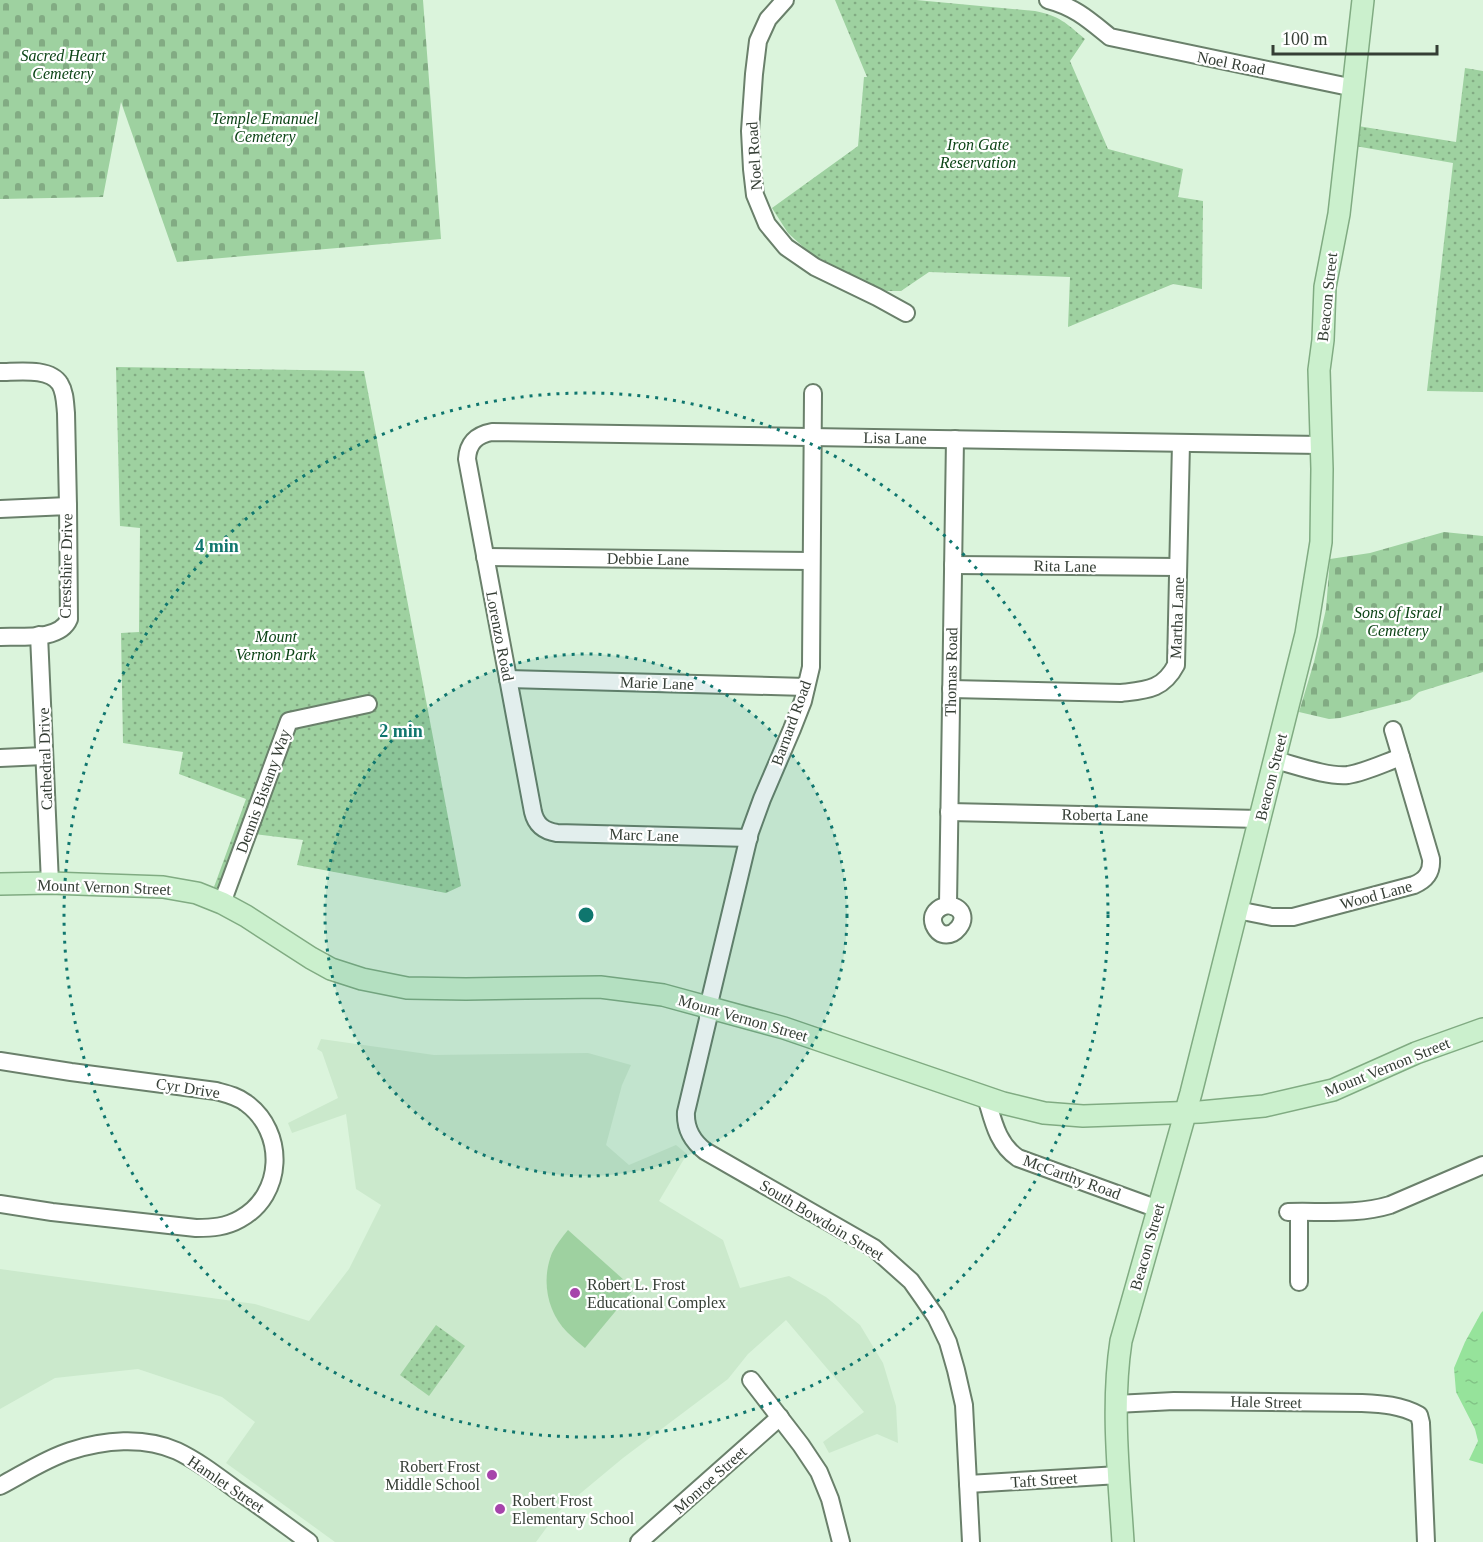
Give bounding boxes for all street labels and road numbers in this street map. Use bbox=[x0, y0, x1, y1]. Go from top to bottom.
street label: Noel Road bbox=[1196, 48, 1266, 78]
street label: Noel Road bbox=[743, 121, 765, 191]
street label: Beacon Street bbox=[1314, 251, 1340, 342]
street label: Lisa Lane bbox=[863, 429, 927, 447]
street label: Crestshire Drive bbox=[57, 513, 75, 619]
street label: Debbie Lane bbox=[607, 550, 689, 568]
street label: Rita Lane bbox=[1034, 557, 1096, 575]
street label: Martha Lane bbox=[1167, 577, 1187, 659]
street label: Lorenzo Road bbox=[483, 590, 517, 682]
street label: Thomas Road bbox=[942, 627, 960, 717]
street label: Marie Lane bbox=[620, 673, 694, 693]
street label: Barnard Road bbox=[768, 678, 814, 768]
street label: Cathedral Drive bbox=[35, 707, 55, 811]
street label: Dennis Bistany Way bbox=[233, 727, 294, 856]
street label: Beacon Street bbox=[1252, 731, 1290, 822]
street label: Roberta Lane bbox=[1062, 806, 1148, 824]
street label: Marc Lane bbox=[609, 825, 679, 845]
street label: Mount Vernon Street bbox=[37, 876, 172, 898]
street label: Wood Lane bbox=[1338, 877, 1414, 913]
street label: Mount Vernon Street bbox=[676, 991, 810, 1045]
street label: Mount Vernon Street bbox=[1322, 1034, 1453, 1100]
street label: Cyr Drive bbox=[155, 1075, 221, 1102]
street label: McCarthy Road bbox=[1021, 1151, 1123, 1203]
street label: South Bowdoin Street bbox=[757, 1176, 887, 1264]
street label: Beacon Street bbox=[1127, 1201, 1168, 1292]
street label: Hale Street bbox=[1230, 1393, 1302, 1411]
street label: Monroe Street bbox=[670, 1443, 750, 1517]
street label: Hamlet Street bbox=[185, 1452, 268, 1516]
street label: Taft Street bbox=[1010, 1469, 1078, 1491]

